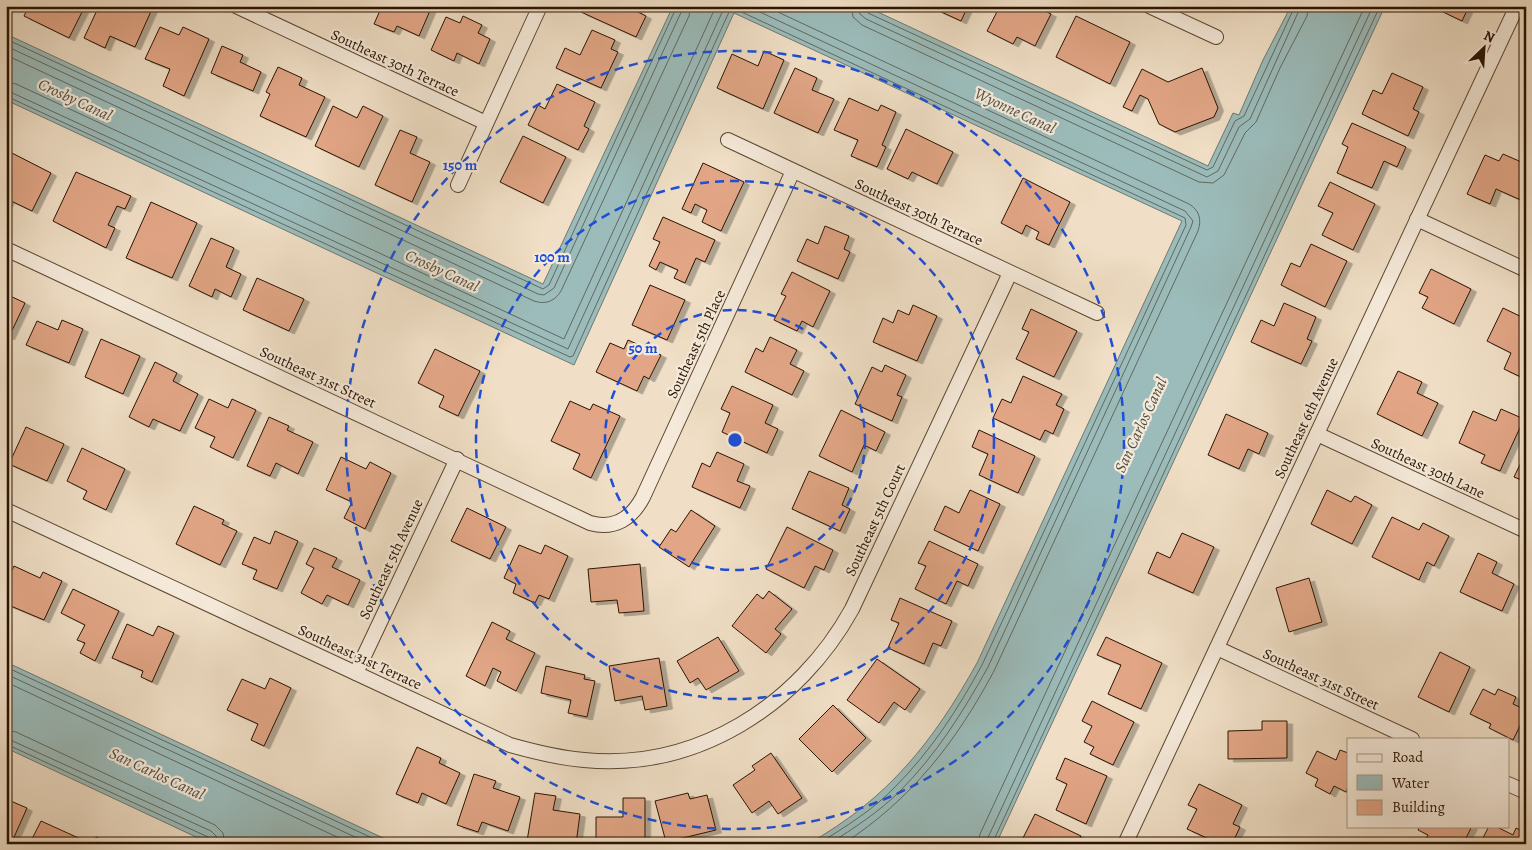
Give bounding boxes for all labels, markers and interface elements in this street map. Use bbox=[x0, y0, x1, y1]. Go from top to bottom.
north arrow bbox=[1460, 22, 1510, 72]
street label: Southeast 30th Terrace bbox=[328, 25, 463, 102]
text: N bbox=[1481, 26, 1498, 47]
water label: Crosby Canal bbox=[34, 73, 116, 127]
water label: Wyonne Canal bbox=[971, 83, 1059, 139]
text: 150 m bbox=[443, 155, 478, 175]
street label: Southeast 30th Terrace bbox=[852, 174, 987, 251]
water label: Crosby Canal bbox=[401, 244, 483, 298]
text: 100 m bbox=[534, 247, 570, 267]
street label: Southeast 5th Place bbox=[662, 286, 730, 402]
text: 50 m bbox=[628, 338, 658, 358]
street label: Southeast 31st Street bbox=[257, 341, 379, 413]
street label: Southeast 6th Avenue bbox=[1269, 354, 1343, 482]
water label: San Carlos Canal bbox=[1109, 374, 1173, 476]
centre of rings bbox=[726, 431, 744, 449]
street label: Southeast 30th Lane bbox=[1368, 433, 1488, 503]
street label: Southeast 5th Court bbox=[840, 461, 910, 579]
street label: Southeast 5th Avenue bbox=[354, 495, 428, 623]
street label: Southeast 31st Terrace bbox=[295, 620, 425, 695]
street label: Southeast 31st Street bbox=[1260, 643, 1382, 715]
legend bbox=[1347, 738, 1510, 828]
water label: San Carlos Canal bbox=[106, 742, 208, 806]
text: Road bbox=[1392, 747, 1424, 767]
text: Water bbox=[1391, 773, 1429, 793]
text: Building bbox=[1392, 797, 1445, 817]

